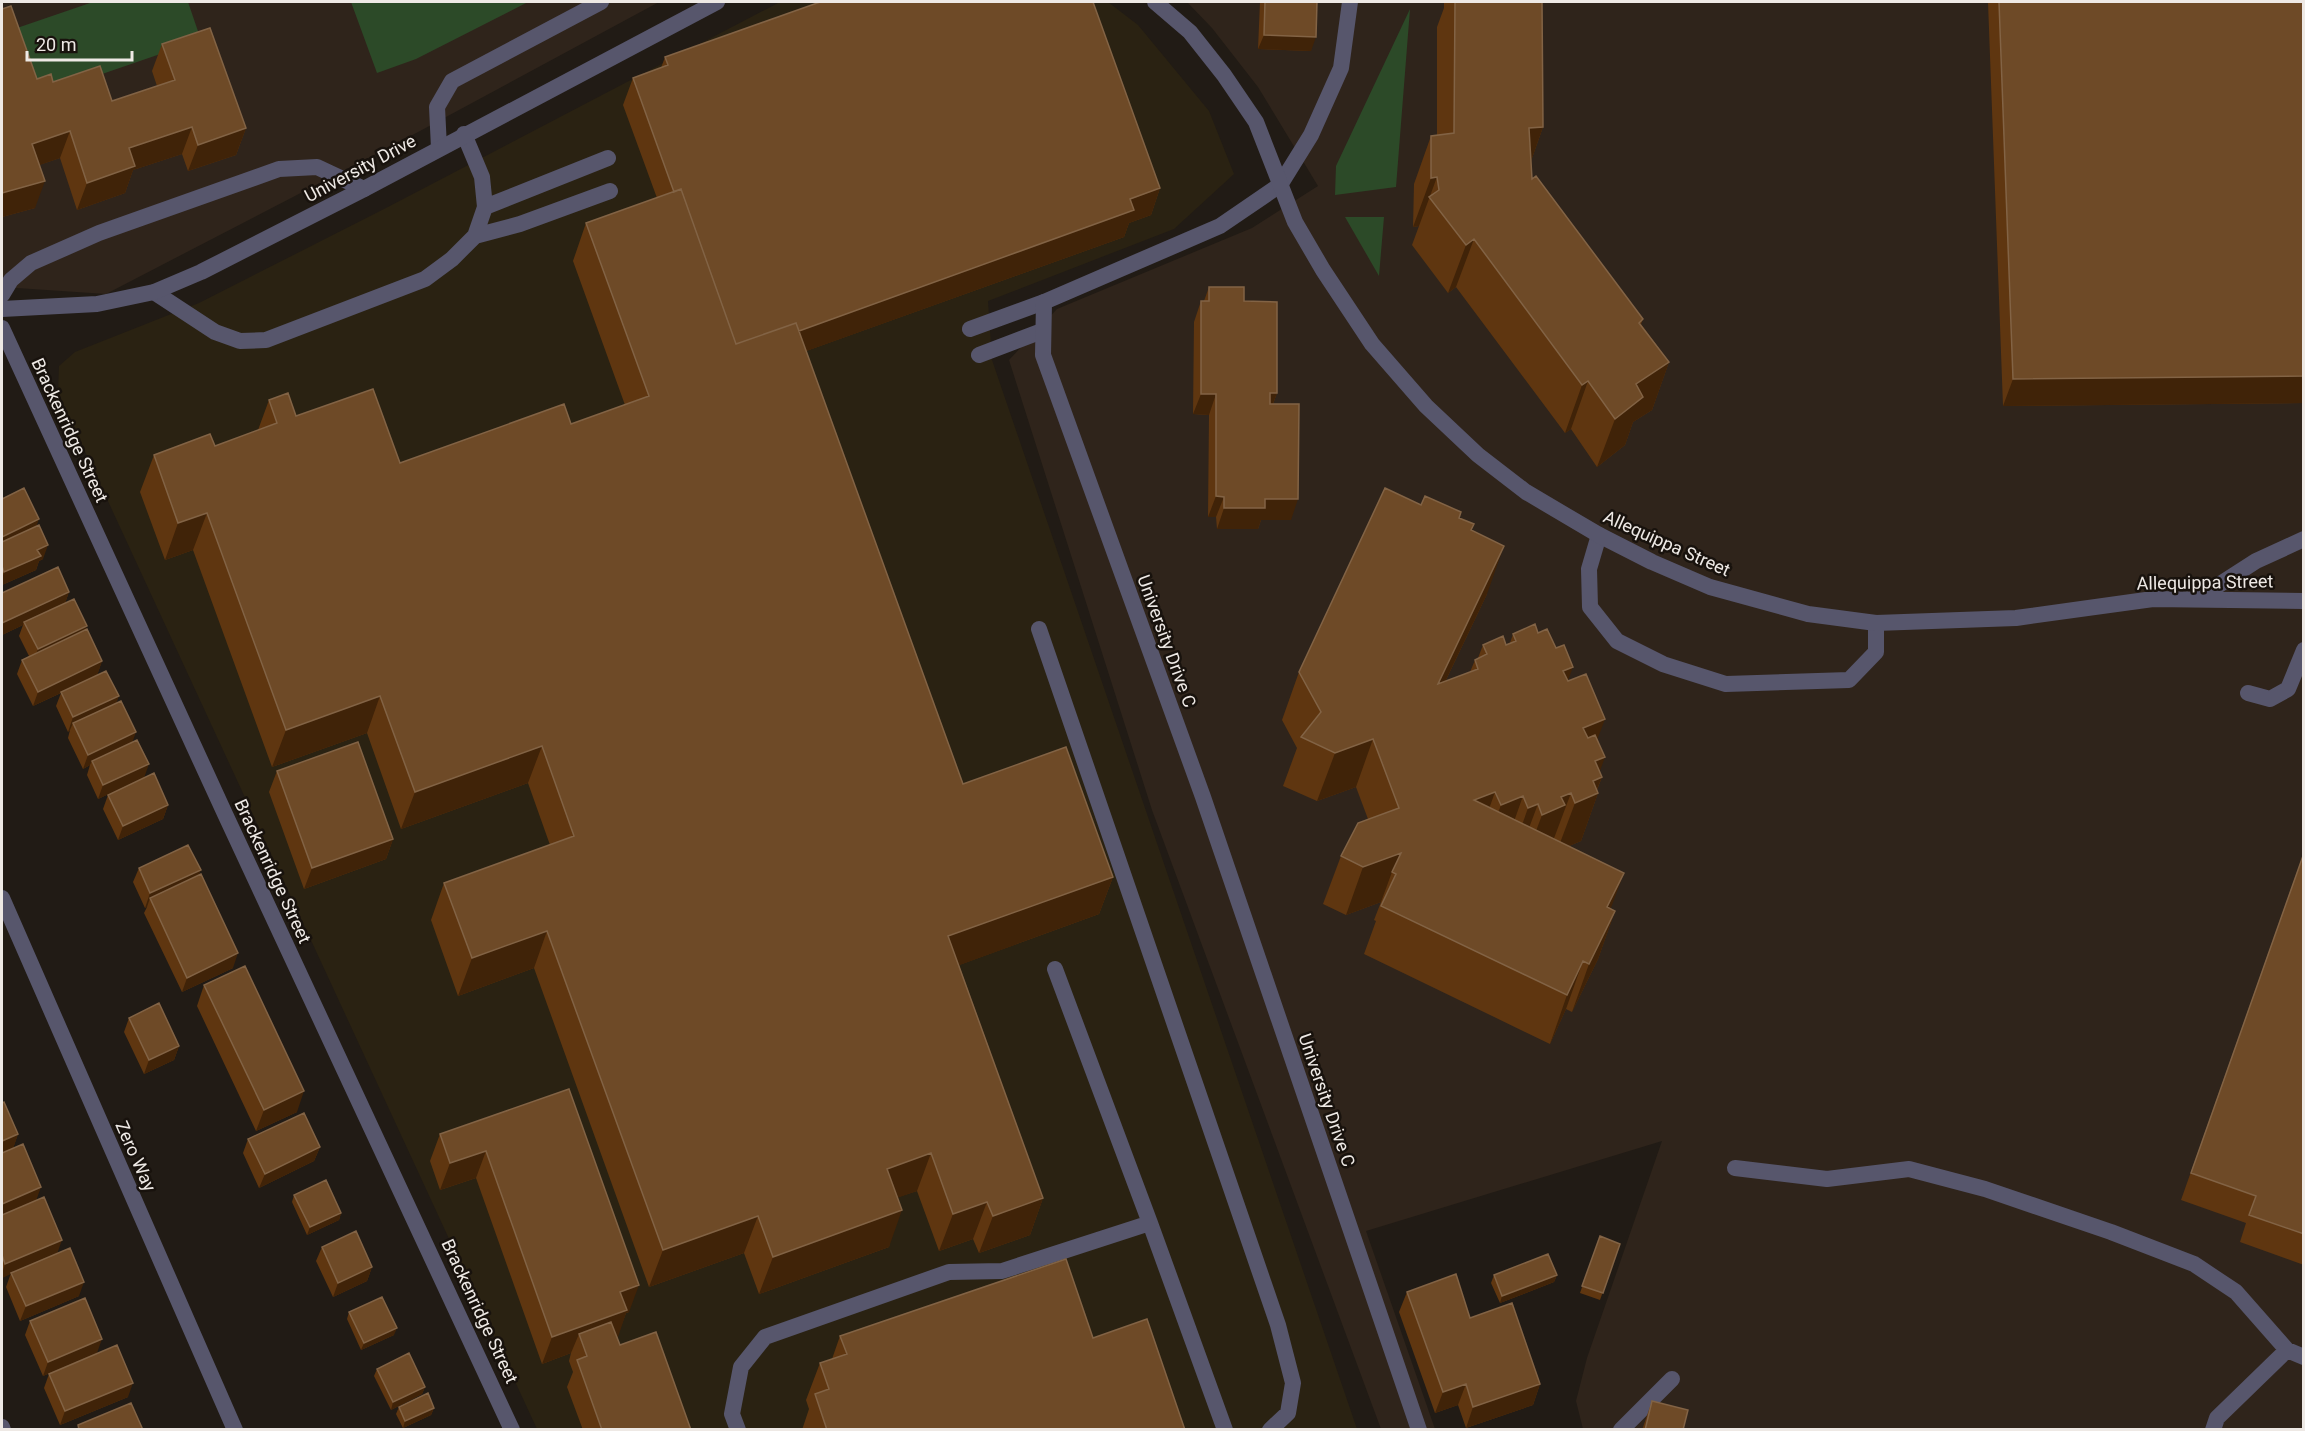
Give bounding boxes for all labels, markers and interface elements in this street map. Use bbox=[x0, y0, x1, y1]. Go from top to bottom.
scale bar bbox=[27, 24, 132, 62]
text: 20 m bbox=[36, 34, 76, 55]
street label: University Drive bbox=[301, 130, 419, 206]
street label: Brackenridge Street bbox=[27, 354, 113, 506]
street label: Allequippa Street bbox=[1600, 506, 1734, 580]
street label: Allequippa Street bbox=[2137, 570, 2274, 594]
street label: University Drive C bbox=[1133, 572, 1201, 710]
street label: Brackenridge Street bbox=[230, 795, 316, 947]
street label: University Drive C bbox=[1294, 1031, 1360, 1169]
street label: Zero Way bbox=[111, 1118, 161, 1195]
street label: Brackenridge Street bbox=[437, 1235, 523, 1387]

